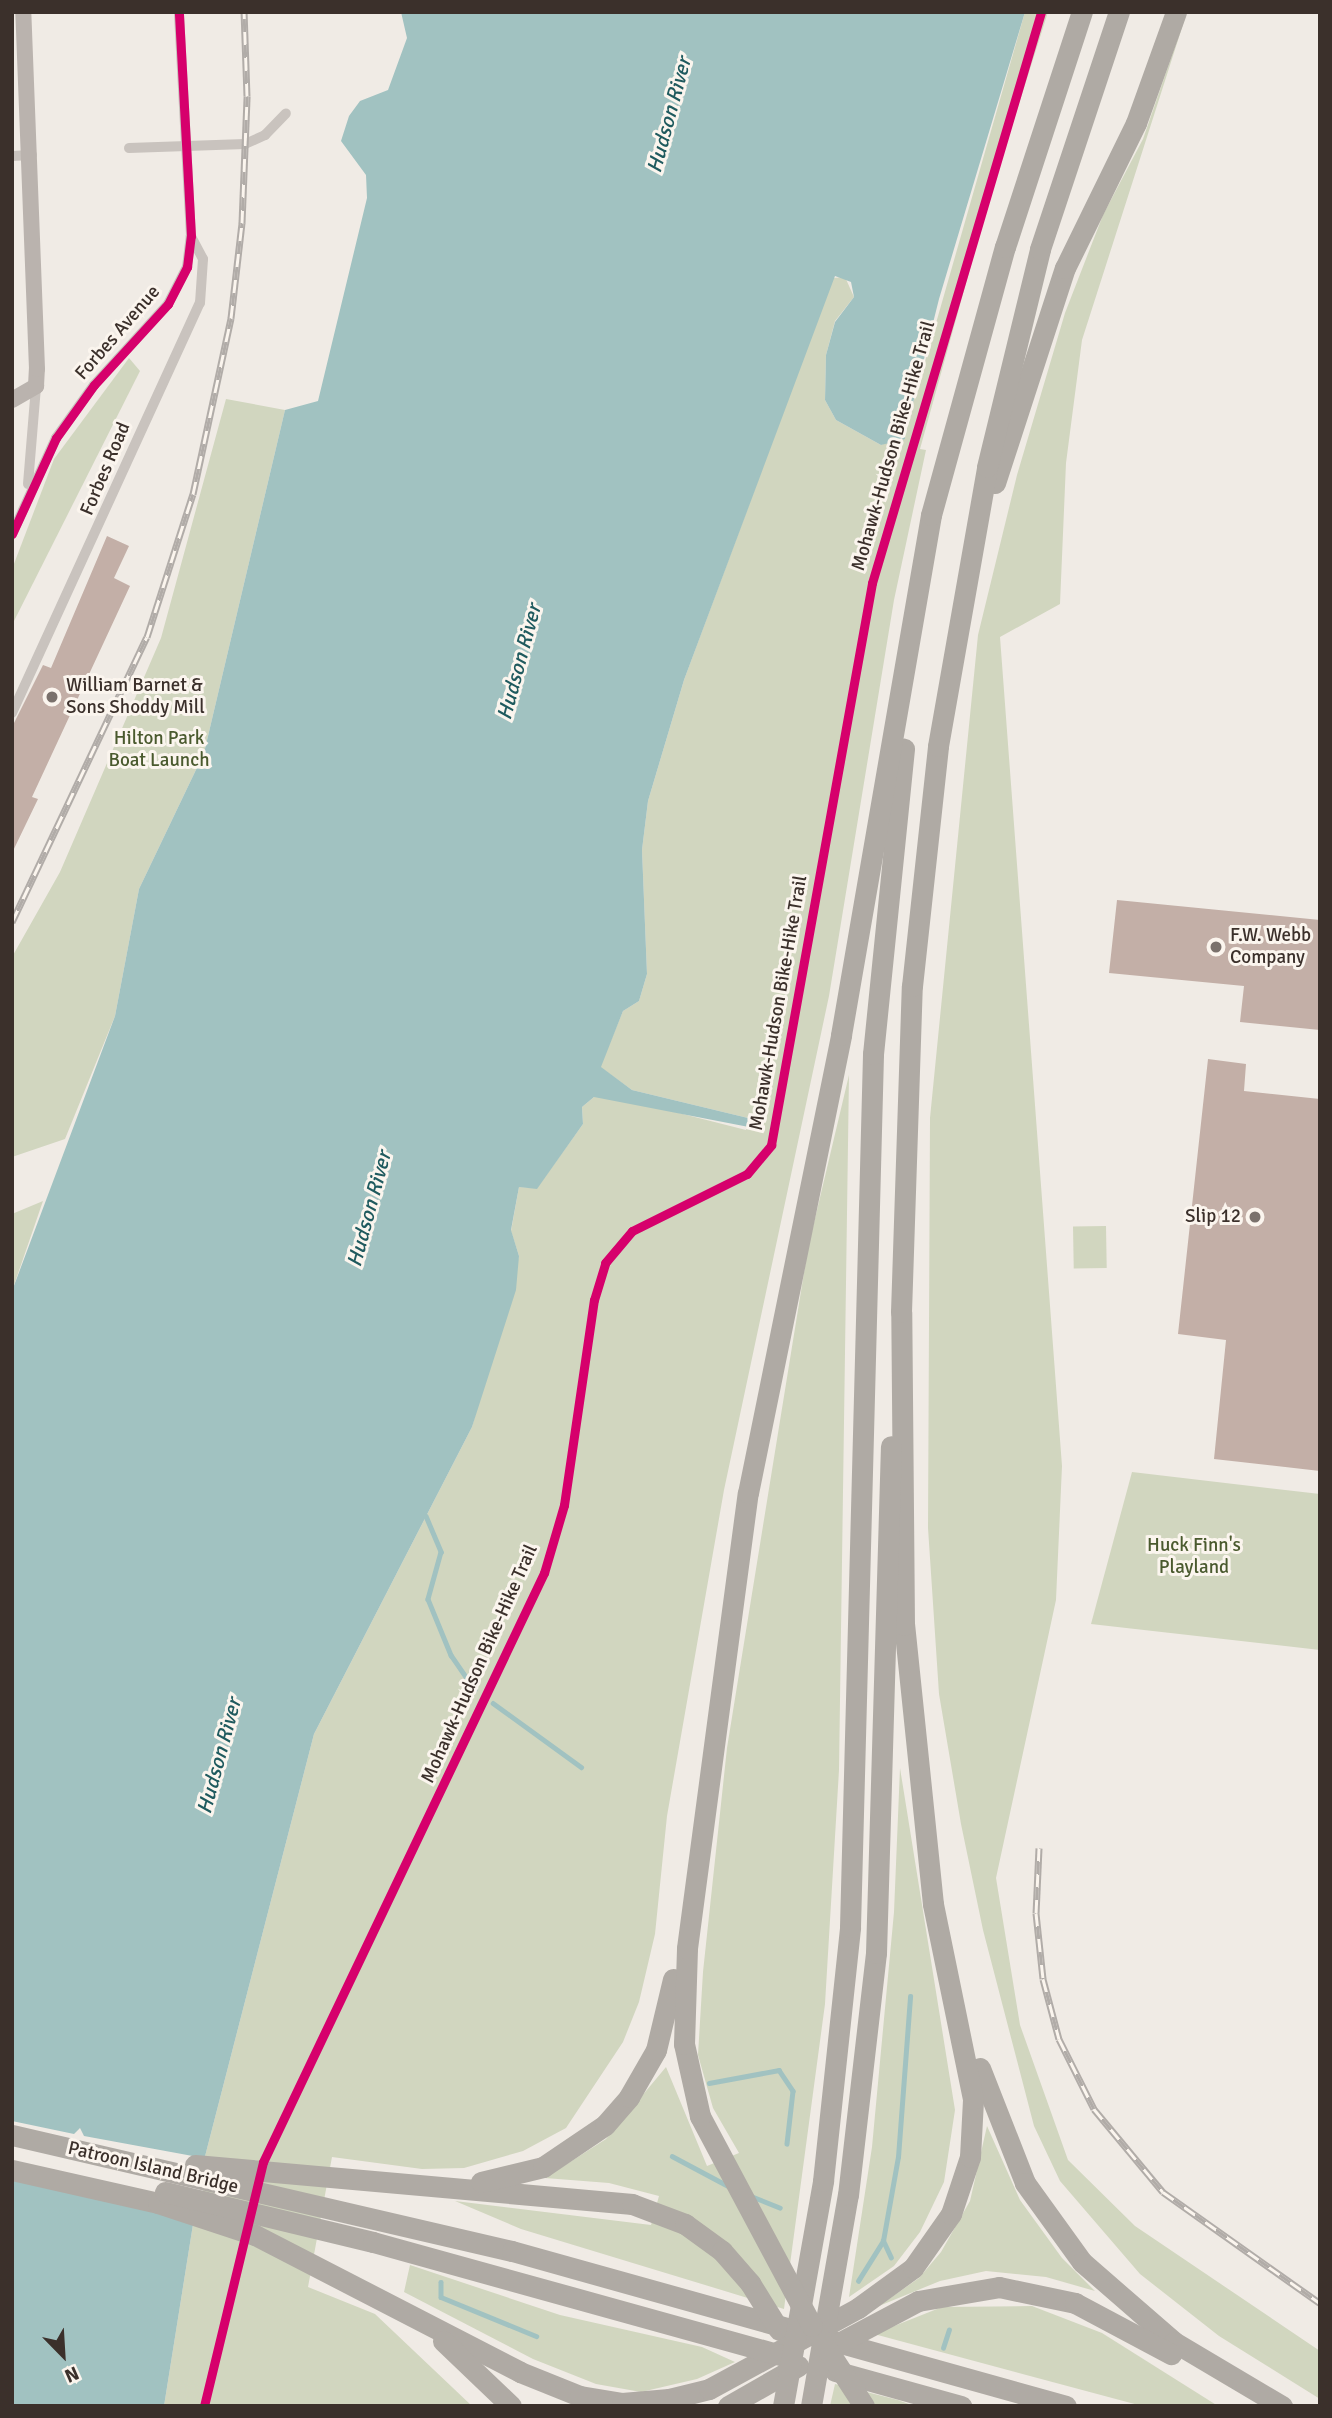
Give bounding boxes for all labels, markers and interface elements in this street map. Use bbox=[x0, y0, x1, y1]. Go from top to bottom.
water label: Hudson River bbox=[641, 54, 697, 176]
street label: Forbes Avenue bbox=[71, 281, 165, 385]
street label: Mohawk-Hudson Bike-Hike Trail bbox=[847, 318, 941, 574]
street label: Forbes Road bbox=[76, 419, 136, 519]
water label: Hudson River bbox=[491, 601, 547, 723]
place label: William Barnet & Sons Shoddy Mill bbox=[66, 675, 205, 719]
marker: William Barnet & Sons Shoddy Mill bbox=[44, 689, 60, 705]
park label: Hilton Park Boat Launch bbox=[108, 728, 210, 772]
street label: Mohawk-Hudson Bike-Hike Trail bbox=[745, 874, 813, 1132]
place label: F.W. Webb Company bbox=[1230, 925, 1311, 969]
marker: F.W. Webb Company bbox=[1208, 939, 1224, 955]
water label: Hudson River bbox=[341, 1148, 397, 1270]
place label: Slip 12 bbox=[1185, 1206, 1241, 1228]
marker: Slip 12 bbox=[1247, 1209, 1263, 1225]
park label: Huck Finn's Playland bbox=[1147, 1535, 1241, 1579]
street label: Mohawk-Hudson Bike-Hike Trail bbox=[417, 1541, 543, 1787]
water label: Hudson River bbox=[191, 1695, 247, 1817]
street label: Patroon Island Bridge bbox=[65, 2137, 241, 2199]
north arrow bbox=[28, 2320, 98, 2390]
text: N bbox=[61, 2361, 82, 2388]

